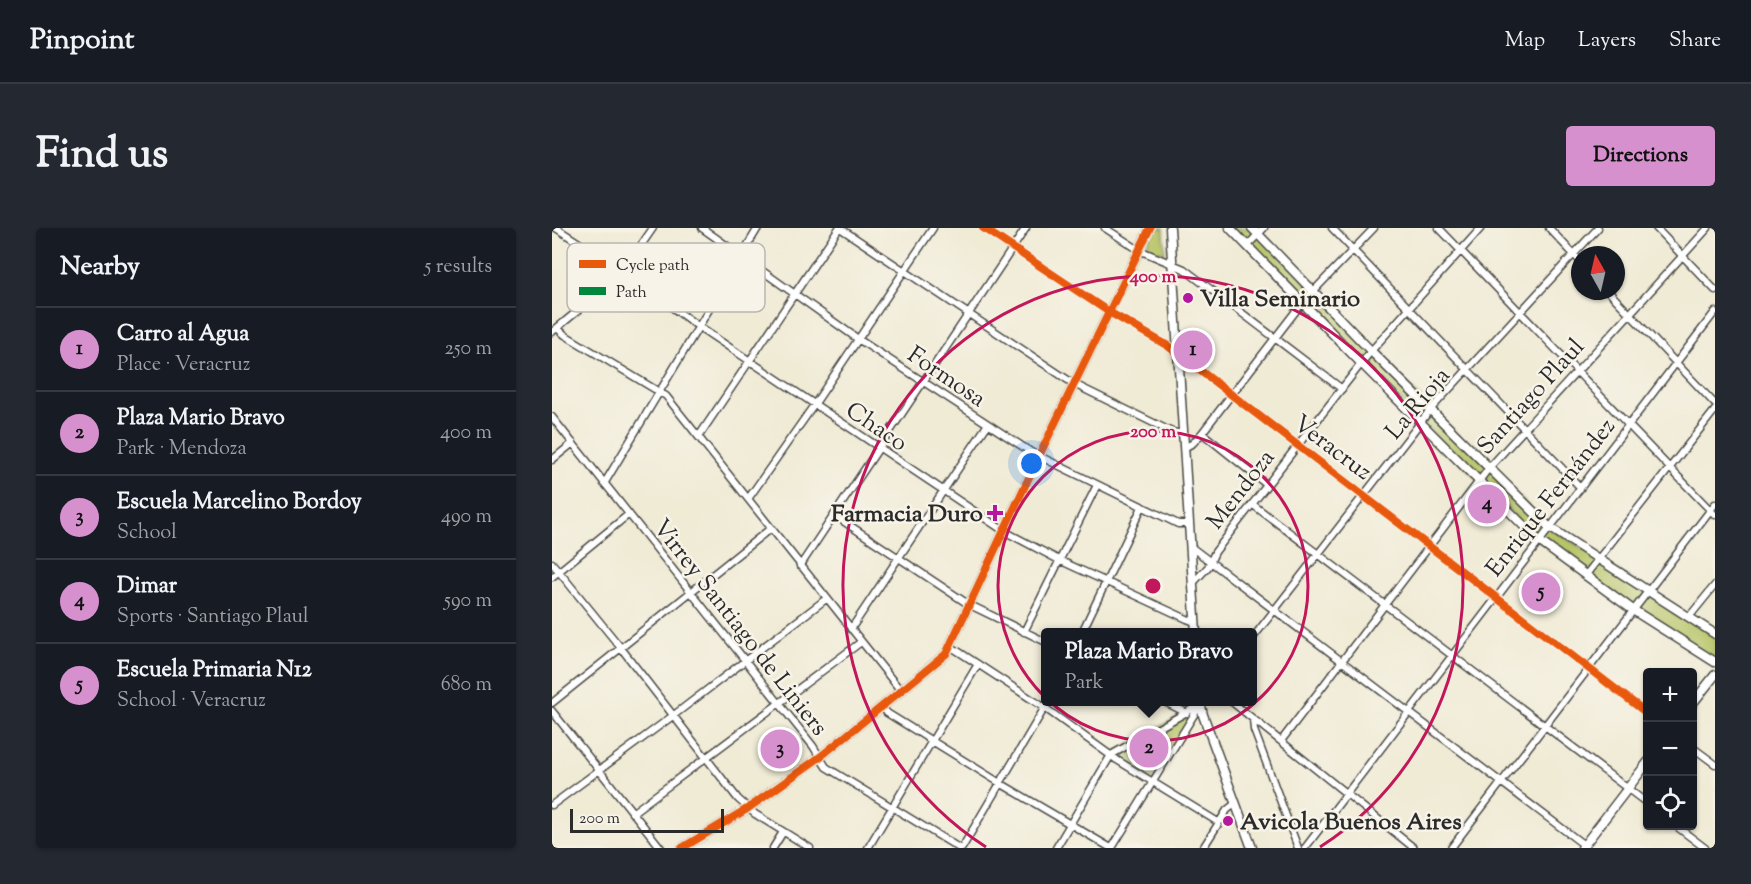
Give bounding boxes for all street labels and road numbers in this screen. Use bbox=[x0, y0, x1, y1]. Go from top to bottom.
street label: Santiago Plaul bbox=[1470, 331, 1593, 463]
street label: Formosa bbox=[900, 339, 992, 416]
street label: La Rioja bbox=[1378, 361, 1459, 448]
street label: Chaco bbox=[838, 395, 914, 461]
street label: Veracruz bbox=[1285, 408, 1378, 489]
street label: Enrique Fernández bbox=[1479, 412, 1624, 585]
street label: Mendoza bbox=[1199, 443, 1284, 538]
street label: Virrey Santiago de Liniers bbox=[644, 513, 835, 744]

